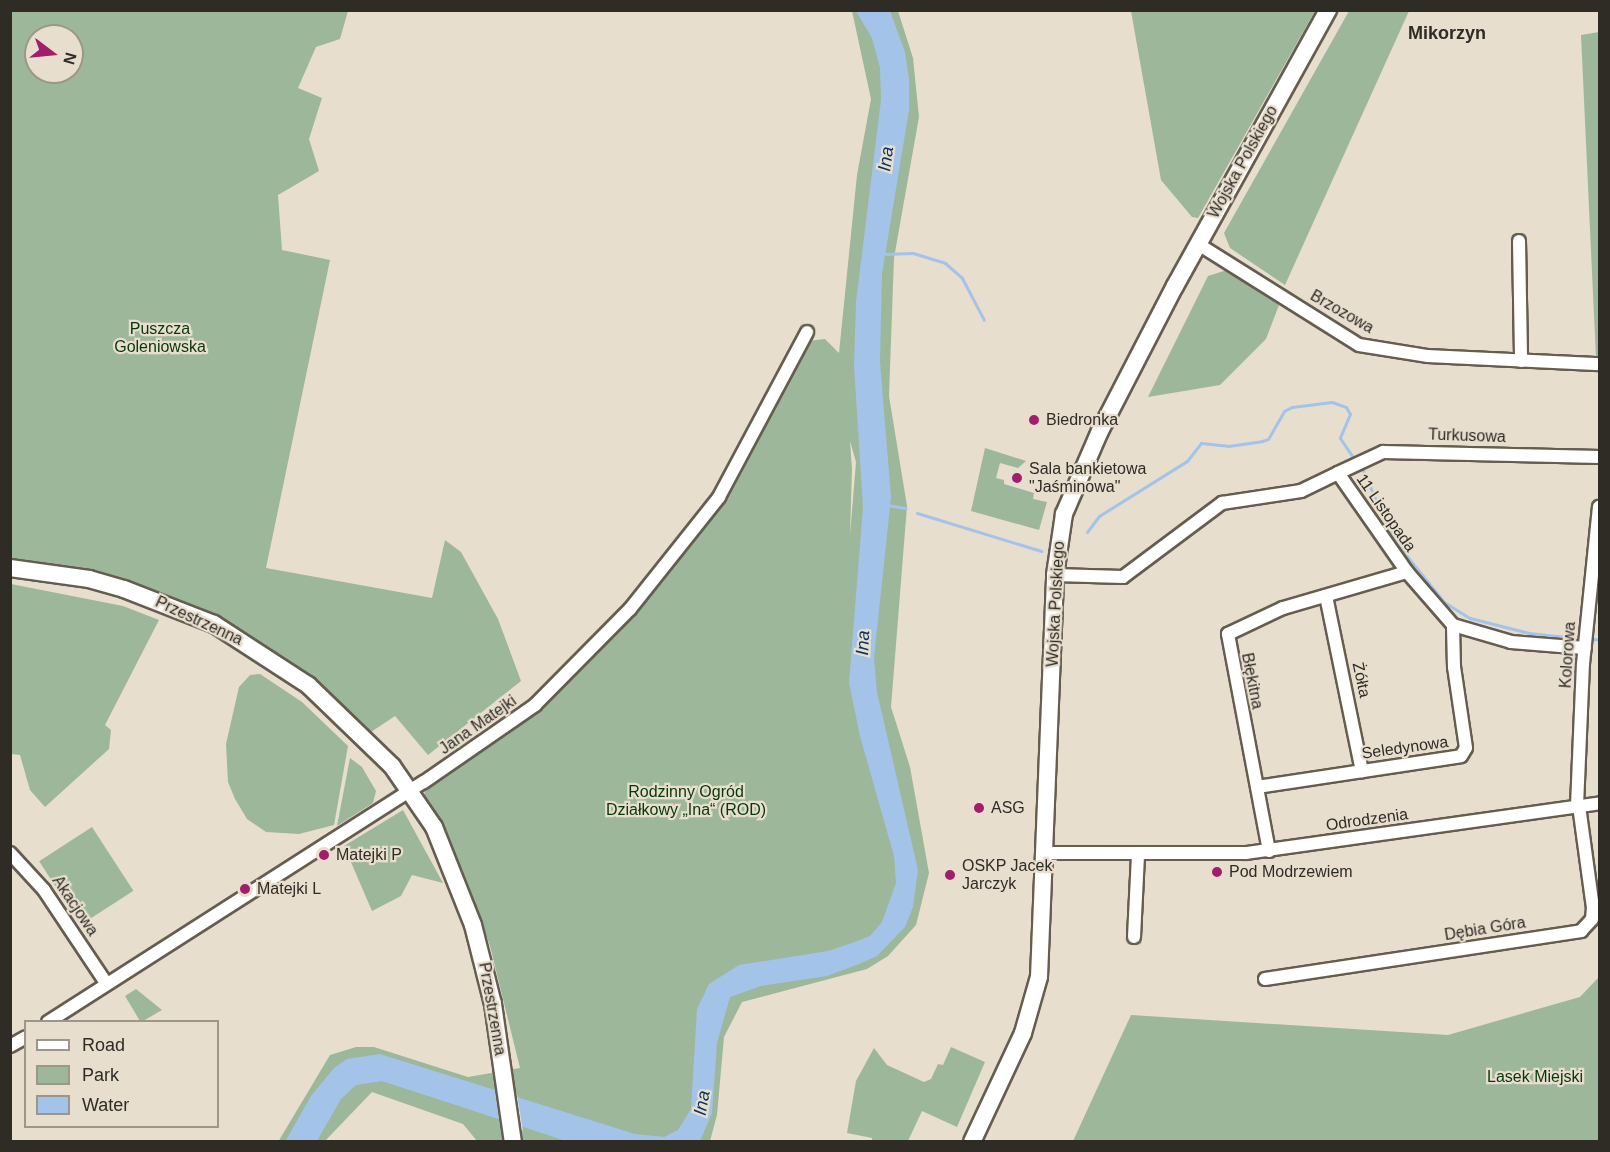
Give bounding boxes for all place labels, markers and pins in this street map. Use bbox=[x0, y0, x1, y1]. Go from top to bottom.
place label: Biedronka bbox=[1046, 410, 1118, 430]
marker: Biedronka bbox=[1027, 413, 1041, 427]
place label: Sala bankietowa "Jaśminowa" bbox=[1029, 459, 1146, 497]
marker: Sala bankietowa "Jaśminowa" bbox=[1010, 471, 1024, 485]
place label: ASG bbox=[991, 798, 1025, 818]
marker: ASG bbox=[972, 801, 986, 815]
place label: Matejki P bbox=[336, 845, 402, 865]
marker: Matejki P bbox=[317, 848, 331, 862]
place label: OSKP Jacek Jarczyk bbox=[962, 856, 1053, 894]
place label: Pod Modrzewiem bbox=[1229, 862, 1353, 882]
marker: Pod Modrzewiem bbox=[1210, 865, 1224, 879]
marker: OSKP Jacek Jarczyk bbox=[943, 868, 957, 882]
place label: Matejki L bbox=[257, 879, 321, 899]
marker: Matejki L bbox=[238, 882, 252, 896]

